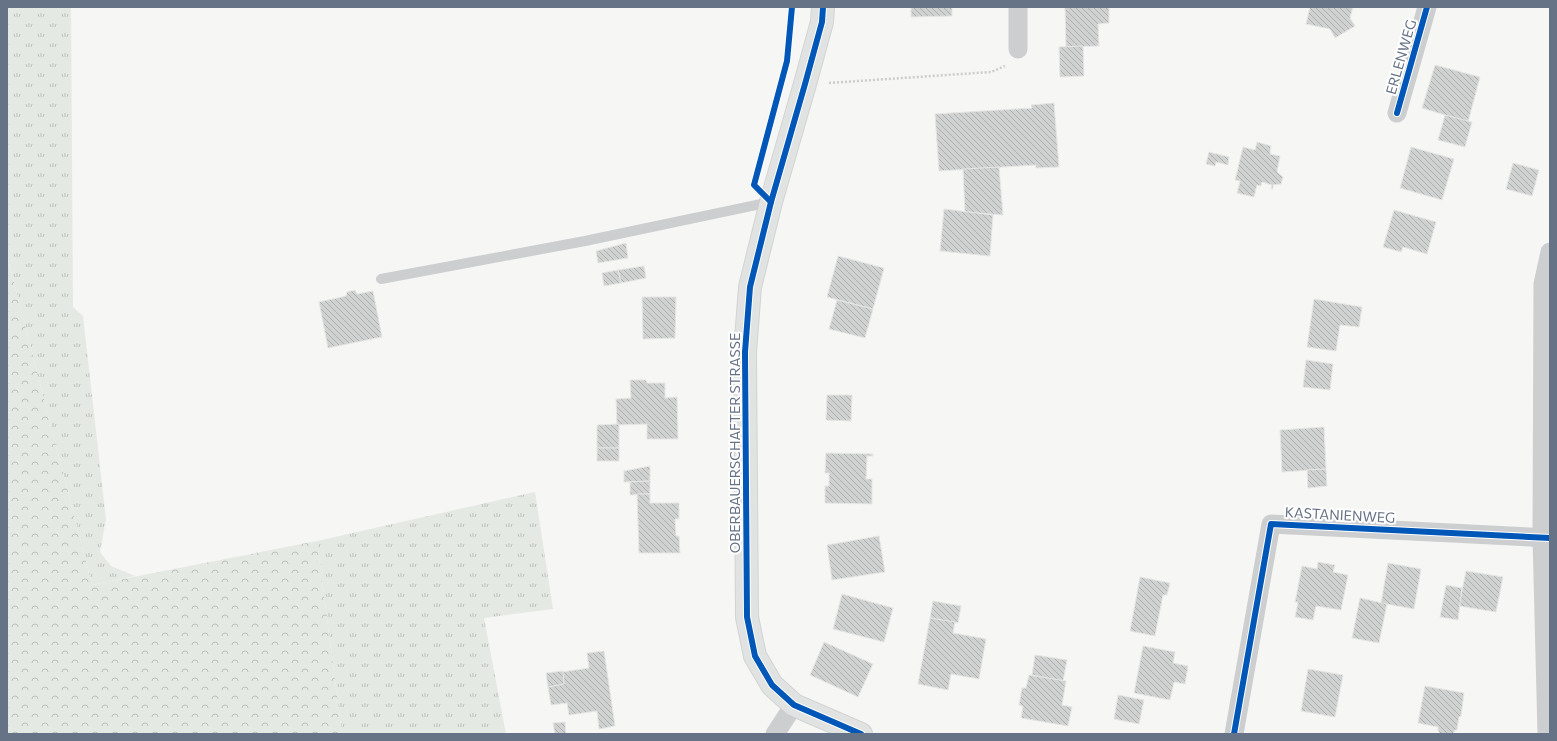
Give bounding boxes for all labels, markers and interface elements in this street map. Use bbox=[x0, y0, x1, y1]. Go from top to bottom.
street label: ERLENWEG bbox=[1382, 17, 1419, 96]
street label: OBERBAUERSCHAFTER STRASSE bbox=[726, 333, 743, 553]
street label: KASTANIENWEG bbox=[1284, 503, 1396, 526]

